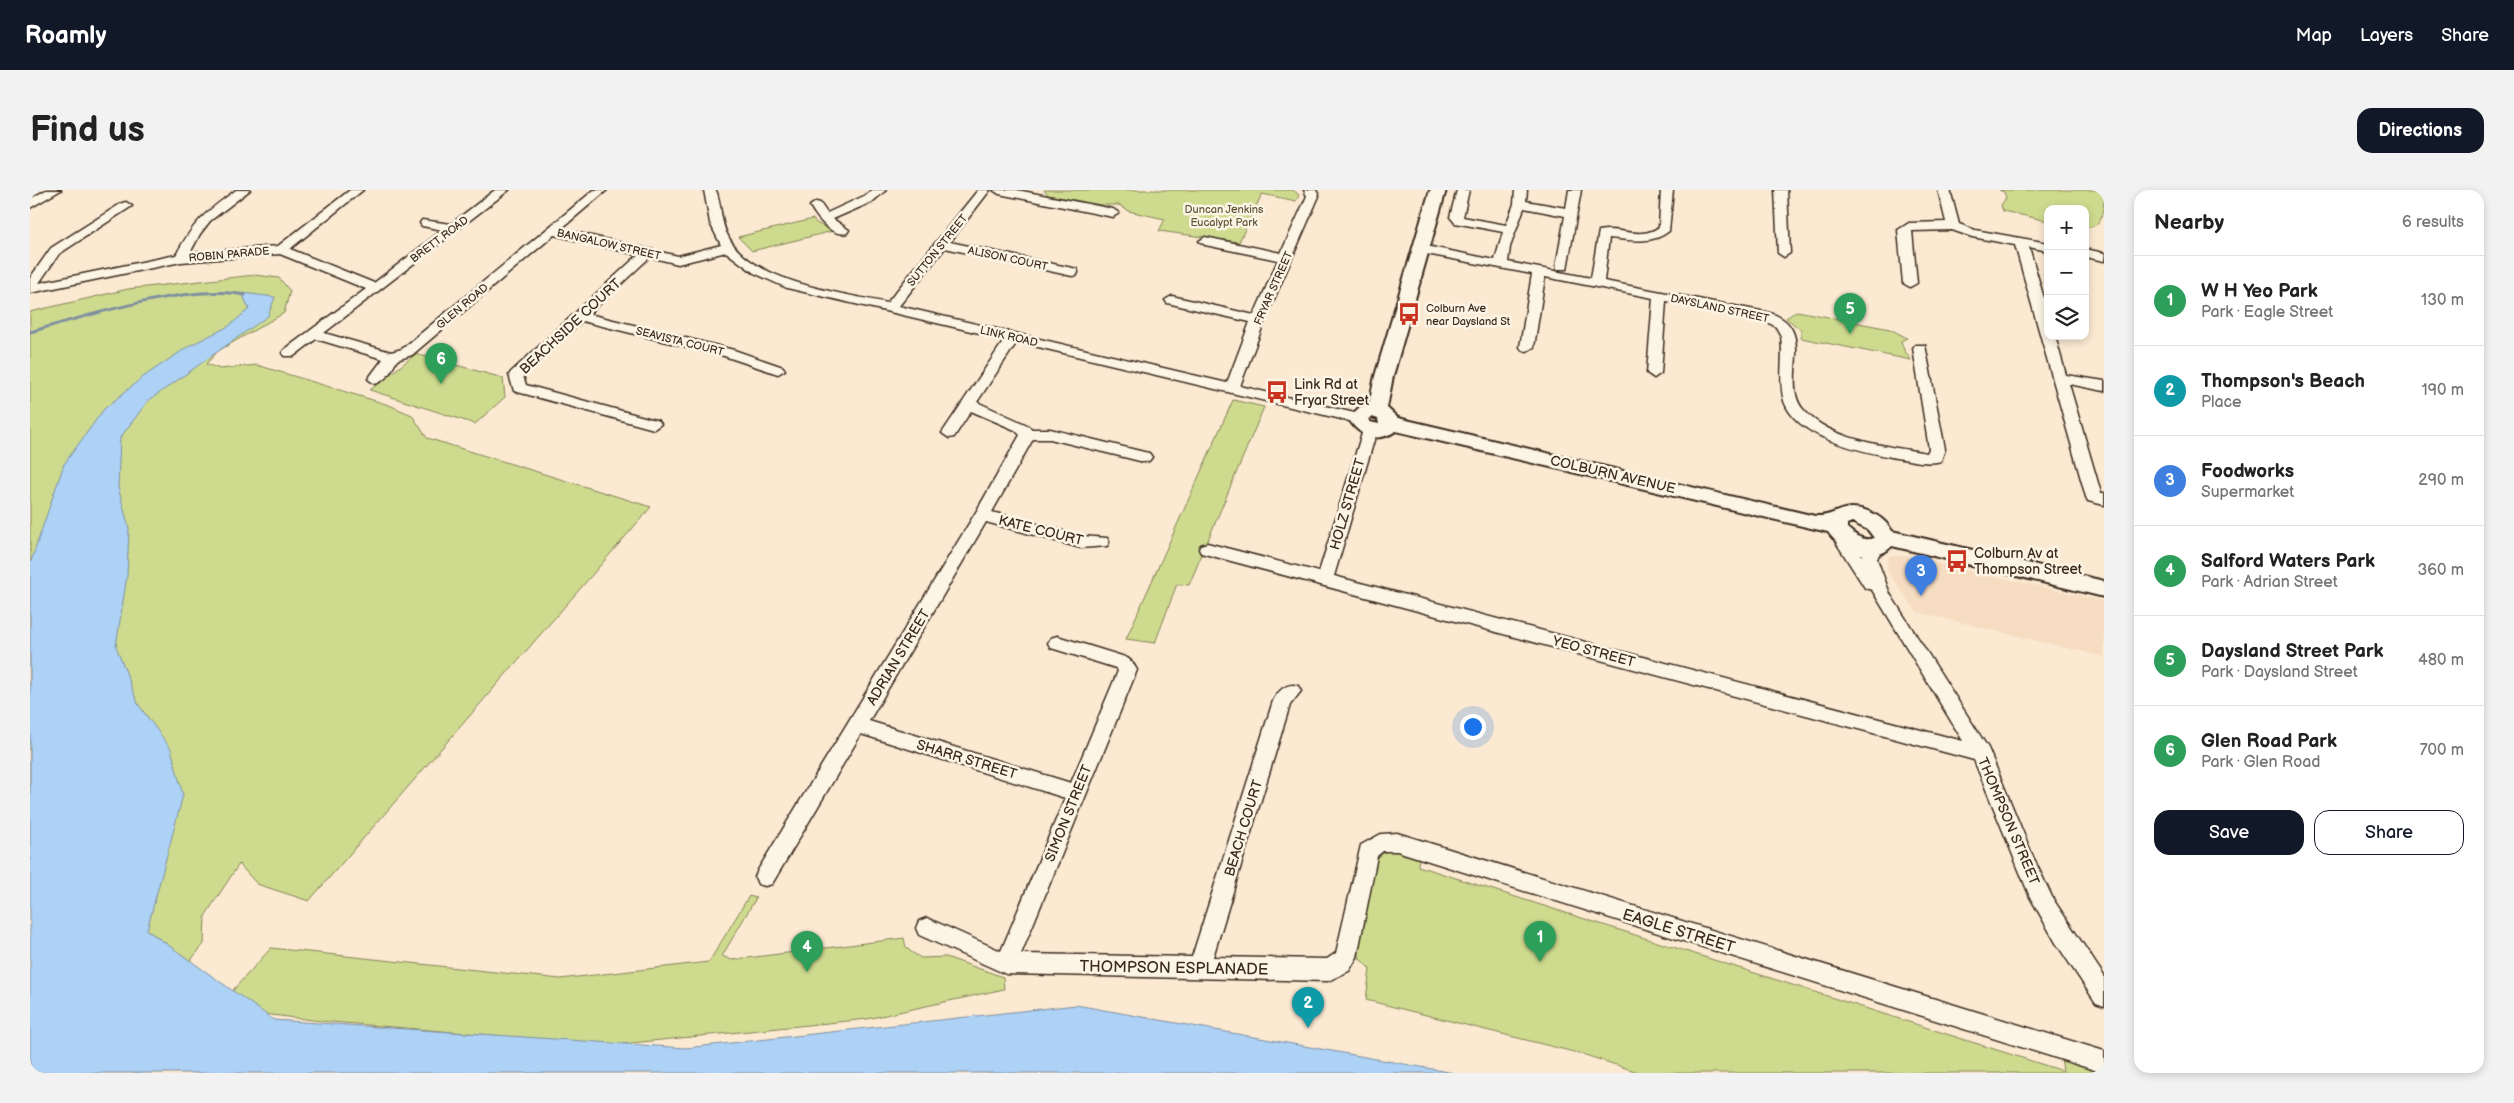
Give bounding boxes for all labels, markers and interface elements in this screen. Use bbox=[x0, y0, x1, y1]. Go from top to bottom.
text: Roamly bbox=[25, 21, 106, 50]
text: Map bbox=[2296, 25, 2332, 46]
text: Layers bbox=[2360, 25, 2413, 46]
text: Share bbox=[2441, 25, 2489, 46]
button: Directions bbox=[2357, 108, 2484, 153]
text: Find us bbox=[30, 109, 145, 152]
park label: Duncan Jenkins Eucalypt Park bbox=[1185, 203, 1264, 229]
map controls bbox=[2044, 205, 2089, 340]
button: + bbox=[2044, 205, 2089, 250]
text: Nearby bbox=[2154, 210, 2224, 235]
street label: SUTTON STREET bbox=[904, 211, 971, 289]
street label: BRETT ROAD bbox=[408, 213, 471, 265]
text: 6 results bbox=[2402, 213, 2464, 232]
street label: BANGALOW STREET bbox=[556, 226, 662, 263]
street label: ROBIN PARADE bbox=[188, 244, 270, 265]
street label: ALISON COURT bbox=[967, 244, 1049, 273]
street label: FRYAR STREET bbox=[1251, 249, 1296, 327]
button: − bbox=[2044, 250, 2089, 295]
street label: BEACHSIDE COURT bbox=[516, 275, 625, 378]
text: W H Yeo Park bbox=[2201, 280, 2318, 303]
street label: GLEN ROAD bbox=[434, 281, 491, 332]
text: 1 bbox=[2167, 291, 2173, 310]
text: 130 m bbox=[2421, 291, 2464, 310]
street label: DAYSLAND STREET bbox=[1669, 292, 1771, 325]
pin: 5 bbox=[1834, 293, 1866, 334]
button: layers bbox=[2044, 295, 2089, 340]
bus stop icon: Colburn Ave near Daysland St bbox=[1396, 301, 1422, 327]
place label: Colburn Ave near Daysland St bbox=[1426, 302, 1511, 328]
text: Park · Eagle Street bbox=[2201, 303, 2333, 322]
street label: SEAVISTA COURT bbox=[635, 324, 726, 359]
street label: LINK ROAD bbox=[979, 324, 1039, 349]
pin: 6 bbox=[425, 343, 457, 384]
text: Thompson's Beach bbox=[2201, 370, 2365, 393]
place label: Link Rd at Fryar Street bbox=[1294, 376, 1370, 409]
bus stop icon: Link Rd at Fryar Street bbox=[1264, 379, 1290, 405]
text: 2 bbox=[2165, 381, 2175, 400]
text: 190 m bbox=[2422, 381, 2464, 400]
text: Place bbox=[2201, 393, 2242, 412]
street label: COLBURN AVENUE bbox=[1549, 452, 1677, 497]
street label: HOLZ STREET bbox=[1326, 456, 1369, 552]
text: Foodworks bbox=[2201, 460, 2294, 483]
text: 3 bbox=[2165, 471, 2175, 490]
text: 290 m bbox=[2418, 471, 2464, 490]
text: Supermarket bbox=[2201, 483, 2294, 502]
street label: KATE COURT bbox=[997, 512, 1086, 549]
place label: Colburn Av at Thompson Street bbox=[1974, 545, 2083, 578]
bus stop icon: Colburn Av at Thompson Street bbox=[1944, 548, 1970, 574]
text: Salford Waters Park bbox=[2201, 550, 2375, 573]
pin: 3 bbox=[1905, 555, 1937, 596]
text: 4 bbox=[2165, 561, 2175, 580]
text: 360 m bbox=[2417, 561, 2464, 580]
text: Park · Adrian Street bbox=[2201, 573, 2338, 592]
street label: ADRIAN STREET bbox=[863, 606, 934, 708]
street label: YEO STREET bbox=[1550, 632, 1638, 671]
text: Daysland Street Park bbox=[2201, 640, 2384, 663]
text: 5 bbox=[2165, 651, 2175, 670]
text: 480 m bbox=[2418, 651, 2464, 670]
text: Park · Daysland Street bbox=[2201, 663, 2358, 682]
your location bbox=[1460, 714, 1486, 740]
text: Glen Road Park bbox=[2201, 730, 2337, 753]
street label: SHARR STREET bbox=[915, 736, 1020, 783]
text: 6 bbox=[2165, 741, 2175, 760]
text: 700 m bbox=[2420, 741, 2464, 760]
text: Park · Glen Road bbox=[2201, 753, 2321, 772]
street label: THOMPSON STREET bbox=[1974, 755, 2043, 888]
street label: SIMON STREET bbox=[1041, 762, 1096, 864]
street label: BEACH COURT bbox=[1221, 777, 1266, 879]
button: Save bbox=[2154, 810, 2304, 855]
button: Share bbox=[2314, 810, 2464, 855]
street label: EAGLE STREET bbox=[1620, 905, 1738, 958]
pin: 1 bbox=[1524, 921, 1556, 962]
pin: 4 bbox=[791, 931, 823, 972]
street label: THOMPSON ESPLANADE bbox=[1079, 957, 1269, 980]
pin: 2 bbox=[1292, 987, 1324, 1028]

